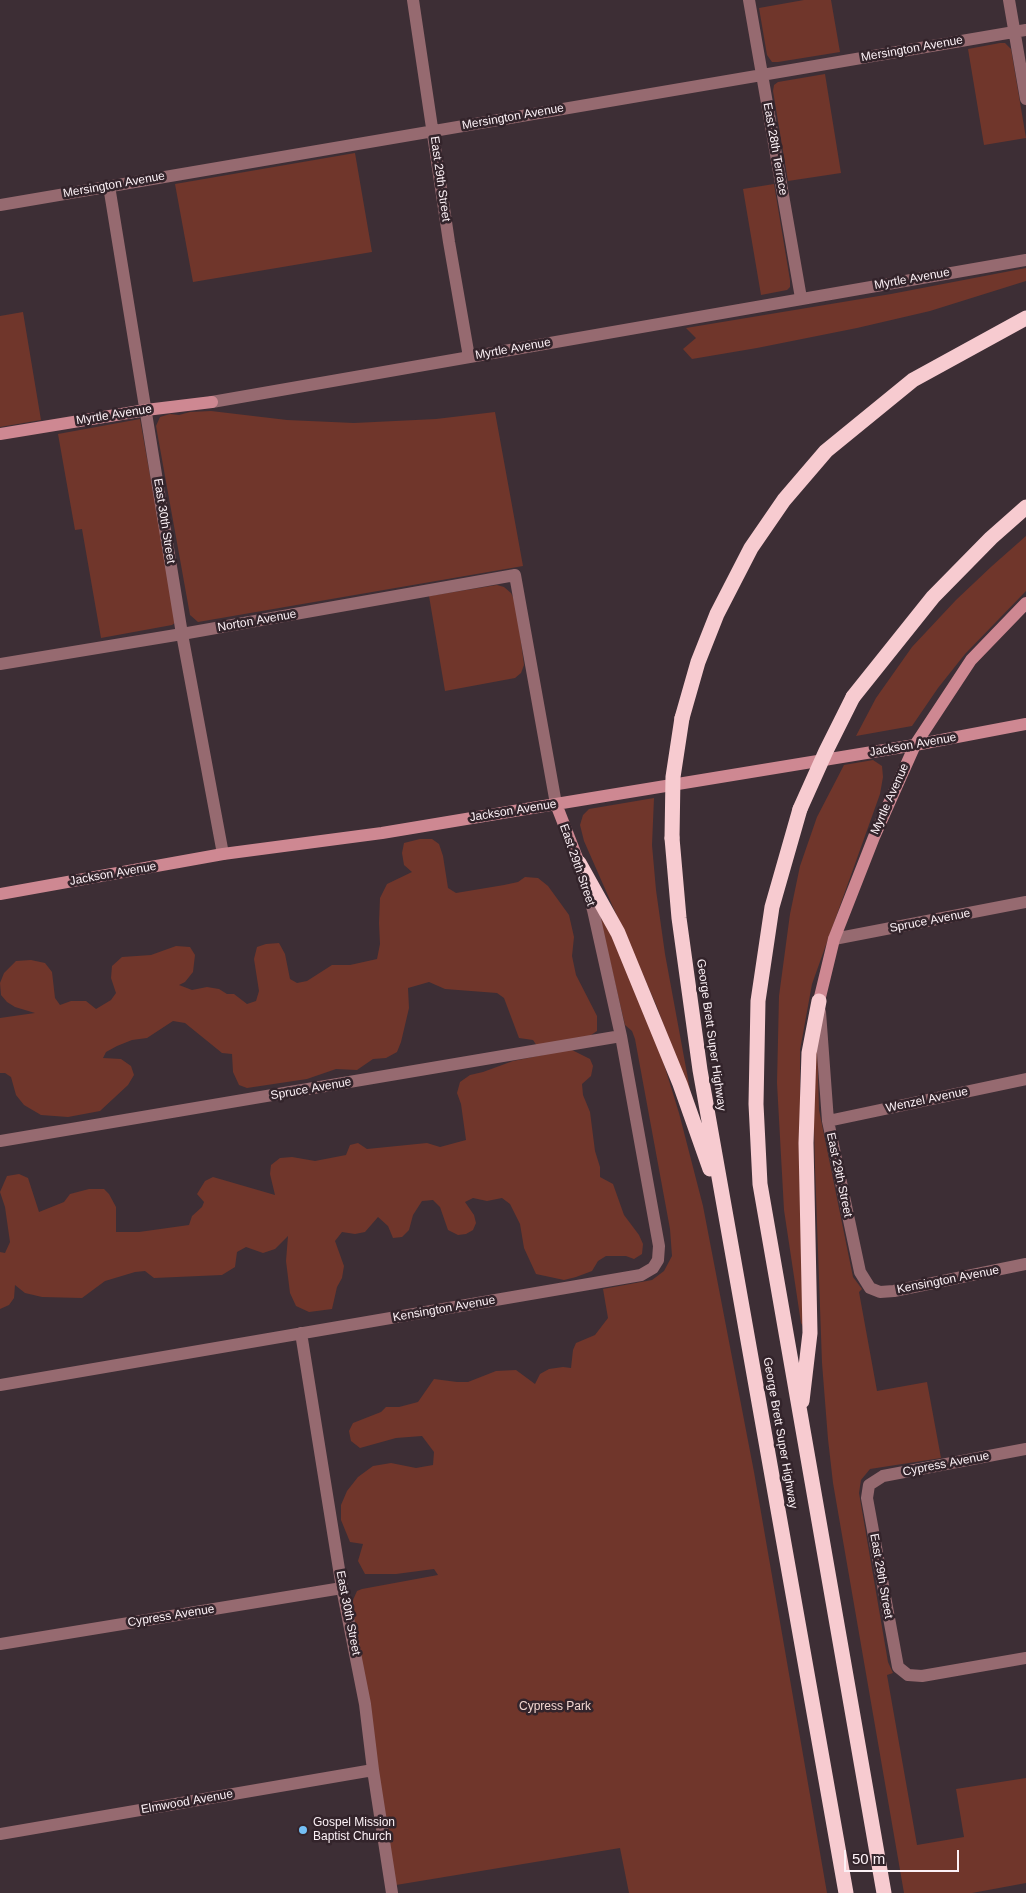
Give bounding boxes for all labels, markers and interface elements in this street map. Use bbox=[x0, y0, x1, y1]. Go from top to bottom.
street label: Mersington Avenue bbox=[860, 33, 964, 65]
street label: Mersington Avenue bbox=[461, 101, 565, 133]
street label: East 28th Terrace bbox=[760, 101, 790, 197]
street label: East 29th Street bbox=[427, 135, 453, 223]
street label: Mersington Avenue bbox=[62, 169, 166, 201]
street label: Myrtle Avenue bbox=[873, 265, 951, 293]
street label: Myrtle Avenue bbox=[474, 335, 552, 363]
street label: Myrtle Avenue bbox=[75, 402, 153, 428]
street label: East 30th Street bbox=[150, 477, 178, 565]
street label: Norton Avenue bbox=[216, 607, 298, 635]
street label: Jackson Avenue bbox=[868, 730, 958, 760]
street label: Myrtle Avenue bbox=[868, 761, 912, 837]
street label: Jackson Avenue bbox=[468, 797, 558, 825]
street label: East 29th Street bbox=[556, 822, 598, 908]
street label: Jackson Avenue bbox=[68, 859, 158, 889]
street label: Spruce Avenue bbox=[888, 906, 972, 936]
street label: George Brett Super Highway bbox=[693, 958, 729, 1112]
street label: Spruce Avenue bbox=[269, 1075, 353, 1103]
street label: Wenzel Avenue bbox=[885, 1084, 969, 1116]
street label: East 29th Street bbox=[823, 1131, 855, 1219]
street label: Kensington Avenue bbox=[896, 1263, 1000, 1297]
street label: Kensington Avenue bbox=[392, 1293, 496, 1325]
street label: George Brett Super Highway bbox=[760, 1356, 800, 1510]
street label: Cypress Avenue bbox=[902, 1449, 990, 1479]
street label: East 29th Street bbox=[866, 1532, 896, 1620]
street label: East 30th Street bbox=[333, 1569, 363, 1657]
street label: Cypress Avenue bbox=[127, 1602, 215, 1630]
park label: Cypress Park bbox=[519, 1700, 591, 1714]
street label: Elmwood Avenue bbox=[140, 1787, 234, 1817]
place label: Gospel Mission Baptist Church bbox=[313, 1816, 395, 1844]
marker: Gospel Mission Baptist Church bbox=[297, 1824, 309, 1836]
scale bar bbox=[846, 1840, 961, 1872]
text: 50 m bbox=[852, 1850, 885, 1867]

